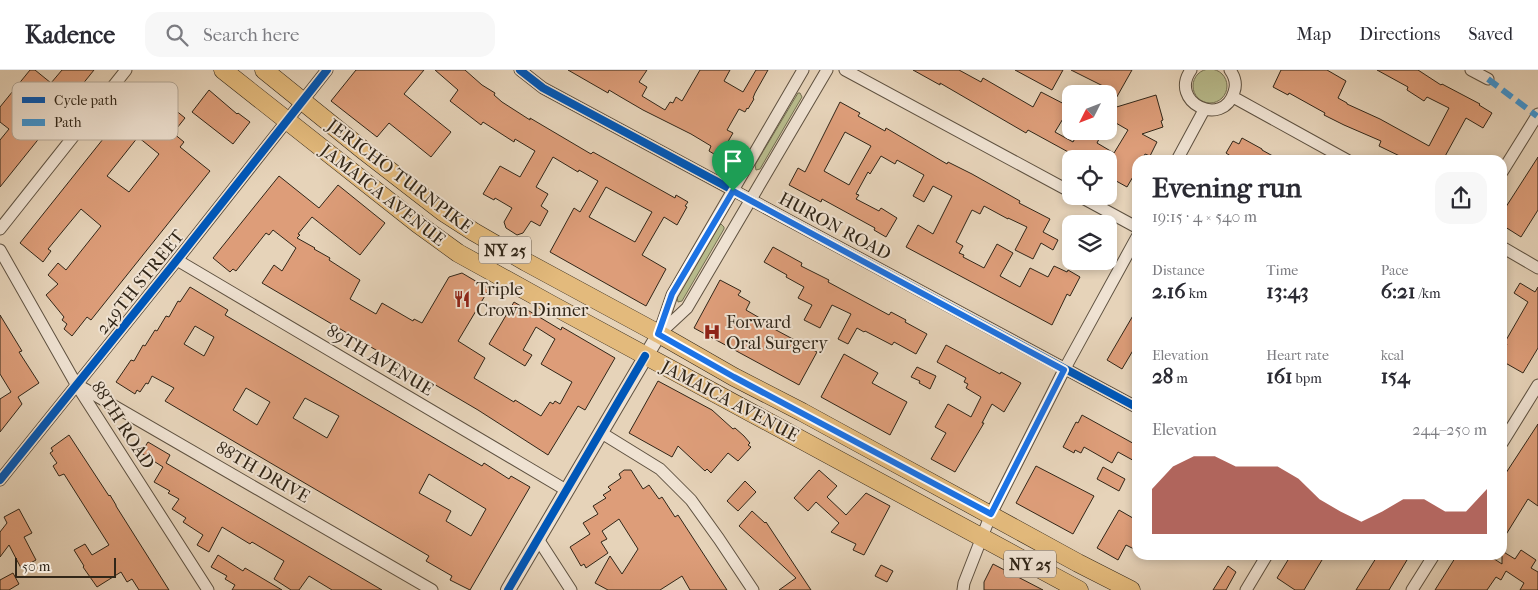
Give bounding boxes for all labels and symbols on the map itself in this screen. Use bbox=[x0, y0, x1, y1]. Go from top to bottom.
legend bbox=[12, 82, 178, 140]
north arrow bbox=[1062, 85, 1118, 140]
text: Cycle path bbox=[54, 92, 118, 109]
text: Path bbox=[54, 114, 82, 131]
street label: JERICHO TURNPIKE bbox=[321, 114, 477, 238]
street label: JAMAICA AVENUE bbox=[314, 139, 449, 251]
pin bbox=[712, 140, 754, 191]
street label: HURON ROAD bbox=[775, 188, 894, 265]
street label: 249TH STREET bbox=[92, 225, 189, 339]
road number: NY 25 bbox=[479, 236, 531, 264]
place label: Triple Crown Dinner bbox=[476, 279, 589, 321]
restaurant icon: Triple Crown Dinner bbox=[452, 289, 472, 309]
place label: Forward Oral Surgery bbox=[726, 312, 829, 354]
street label: 89TH AVENUE bbox=[323, 320, 437, 401]
hospital icon: Forward Oral Surgery bbox=[702, 322, 722, 342]
street label: JAMAICA AVENUE bbox=[656, 355, 802, 447]
street label: 88TH ROAD bbox=[86, 378, 159, 473]
street label: 88TH DRIVE bbox=[212, 437, 313, 508]
road number: NY 25 bbox=[1004, 550, 1056, 578]
scale bar bbox=[15, 555, 116, 578]

